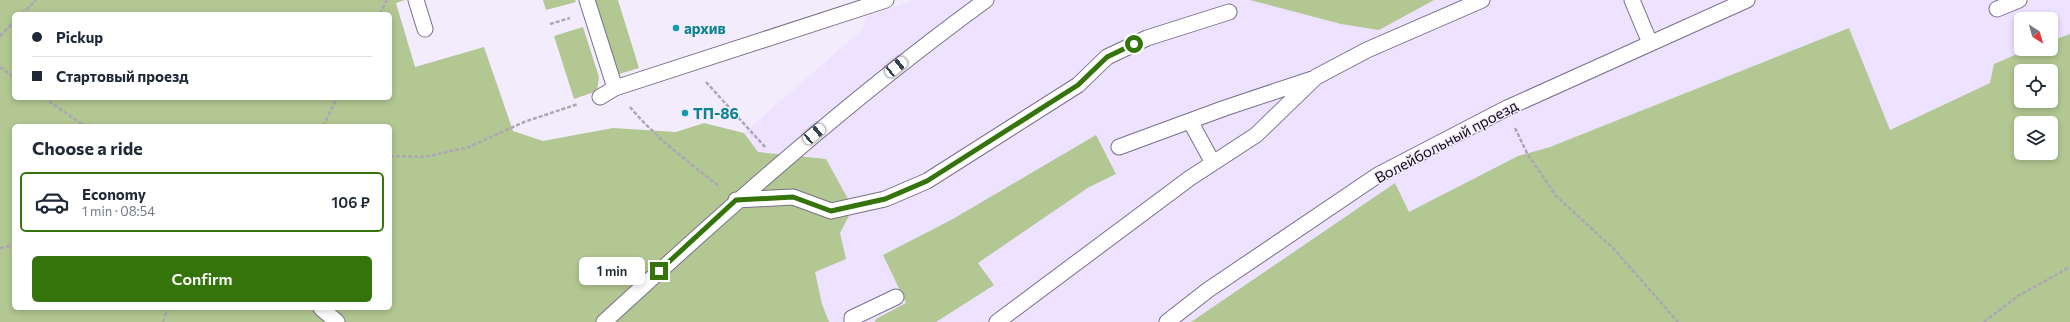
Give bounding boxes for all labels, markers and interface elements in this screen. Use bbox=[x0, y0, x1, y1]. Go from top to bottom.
north arrow bbox=[2014, 12, 2058, 56]
map controls bbox=[2014, 12, 2058, 160]
place label: архив bbox=[684, 19, 726, 37]
marker: архив bbox=[671, 23, 681, 33]
text: Pickup bbox=[56, 28, 103, 46]
route start bbox=[1125, 35, 1143, 53]
car bbox=[883, 55, 909, 79]
button: locate bbox=[2014, 64, 2058, 108]
text: Стартовый проезд bbox=[56, 67, 188, 85]
street label: Волейбольный проезд bbox=[1372, 96, 1521, 186]
place label: ТП-86 bbox=[693, 104, 739, 122]
marker: ТП-86 bbox=[680, 108, 690, 118]
button: layers bbox=[2014, 116, 2058, 160]
car bbox=[801, 122, 827, 146]
text: Choose a ride bbox=[32, 137, 143, 159]
icon: car bbox=[34, 184, 70, 220]
text: Economy bbox=[82, 185, 146, 203]
text: 106 ₽ bbox=[332, 193, 370, 211]
text: 1 min · 08:54 bbox=[82, 203, 155, 219]
button: Confirm bbox=[32, 256, 372, 302]
callout: 1 min bbox=[579, 257, 645, 285]
route end bbox=[650, 262, 668, 280]
text: 1 min bbox=[597, 263, 627, 279]

